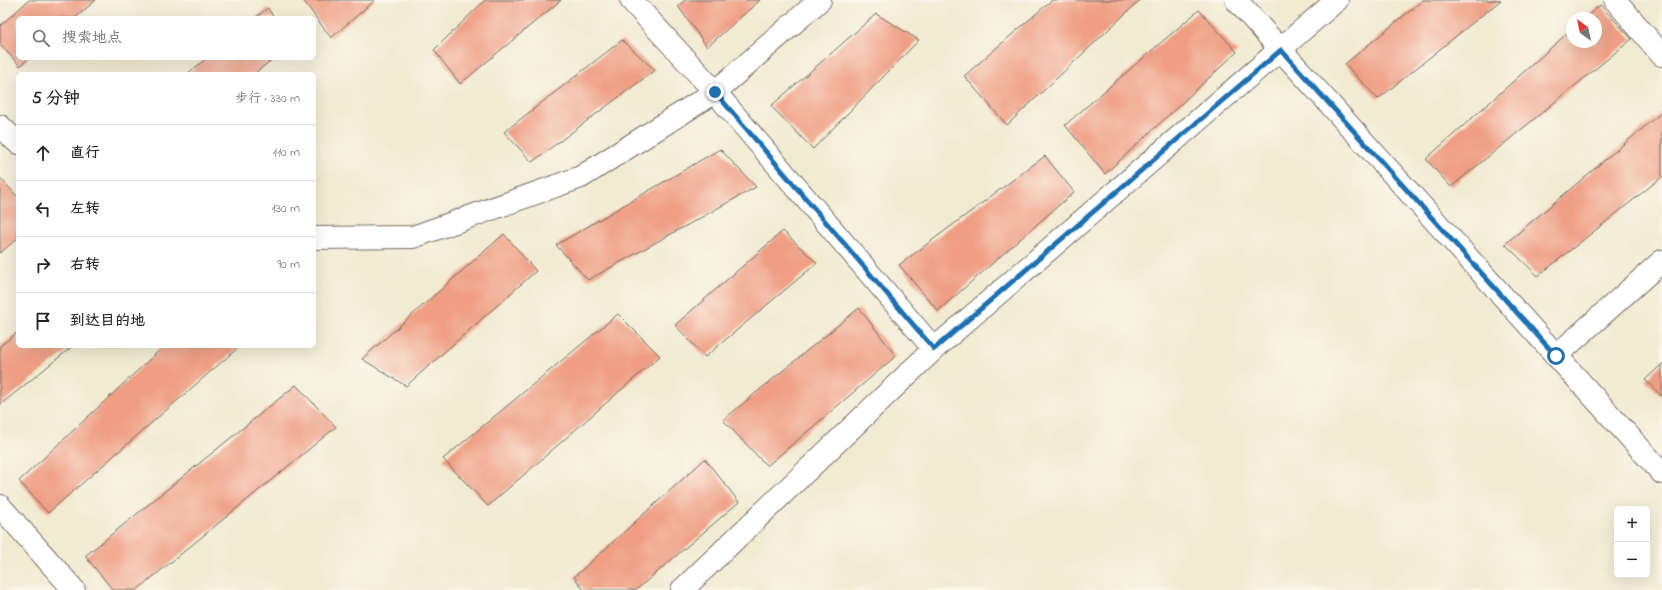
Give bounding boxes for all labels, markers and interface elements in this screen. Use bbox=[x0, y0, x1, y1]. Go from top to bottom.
north arrow bbox=[1566, 12, 1602, 48]
search box bbox=[16, 16, 316, 60]
icon: search bbox=[30, 27, 52, 49]
text: 搜索地点 bbox=[62, 27, 122, 49]
route end bbox=[706, 83, 724, 101]
text: 5 分钟 bbox=[32, 86, 80, 111]
text: 步行 · 330 m bbox=[235, 89, 300, 108]
icon: ahead bbox=[32, 142, 54, 164]
text: 直行 bbox=[70, 142, 100, 164]
text: 110 m bbox=[273, 143, 300, 162]
icon: left bbox=[32, 198, 54, 220]
text: 左转 bbox=[70, 198, 100, 220]
text: 130 m bbox=[272, 199, 300, 218]
icon: right bbox=[32, 254, 54, 276]
text: 右转 bbox=[70, 254, 100, 276]
text: 90 m bbox=[277, 255, 300, 274]
icon: arrive bbox=[32, 310, 54, 332]
text: 到达目的地 bbox=[70, 310, 145, 332]
route start bbox=[1547, 347, 1565, 365]
map controls bbox=[1614, 506, 1650, 578]
button: + bbox=[1614, 506, 1650, 542]
button: − bbox=[1614, 542, 1650, 578]

